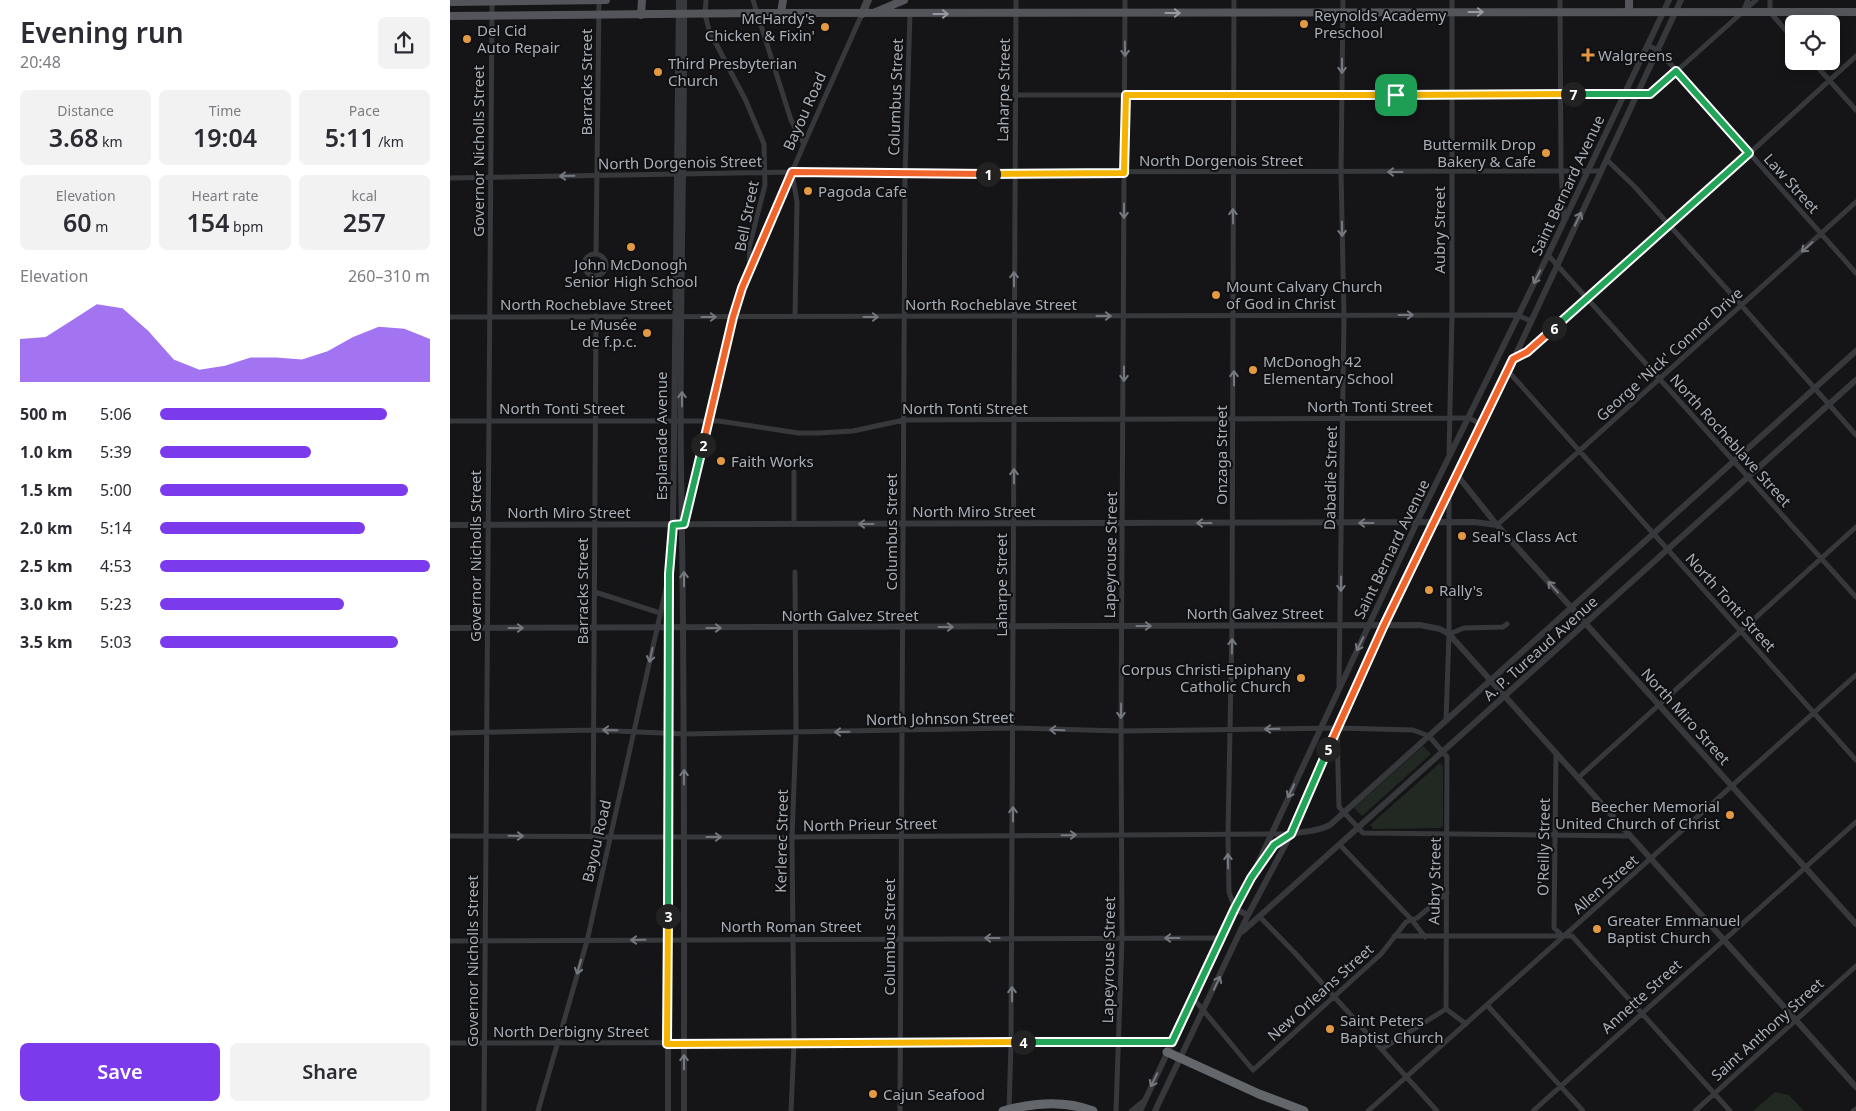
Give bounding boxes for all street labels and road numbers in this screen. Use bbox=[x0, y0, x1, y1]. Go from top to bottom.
street label: Barracks Street bbox=[576, 28, 596, 135]
street label: Laharpe Street bbox=[992, 37, 1014, 142]
street label: Columbus Street bbox=[883, 38, 907, 156]
street label: Governor Nicholls Street bbox=[468, 64, 488, 237]
street label: Bayou Road bbox=[778, 69, 830, 153]
street label: Saint Bernard Avenue bbox=[1526, 111, 1608, 259]
street label: Law Street bbox=[1760, 149, 1825, 218]
street label: North Dorgenois Street bbox=[1139, 150, 1304, 170]
street label: North Dorgenois Street bbox=[598, 151, 763, 173]
street label: Bell Street bbox=[729, 178, 763, 253]
street label: Aubry Street bbox=[1429, 186, 1449, 274]
street label: George 'Nick' Connor Drive bbox=[1591, 283, 1747, 425]
street label: North Rocheblave Street bbox=[500, 294, 673, 314]
street label: North Rocheblave Street bbox=[905, 294, 1078, 314]
street label: North Rocheblave Street bbox=[1666, 369, 1796, 511]
street label: Esplanade Avenue bbox=[651, 372, 671, 500]
street label: North Tonti Street bbox=[1307, 396, 1434, 416]
street label: North Tonti Street bbox=[499, 398, 626, 418]
street label: North Tonti Street bbox=[902, 398, 1029, 418]
street label: Onzaga Street bbox=[1211, 404, 1231, 505]
street label: Dabadie Street bbox=[1319, 425, 1341, 530]
street label: Governor Nicholls Street bbox=[465, 469, 485, 642]
street label: Columbus Street bbox=[881, 473, 901, 591]
street label: Saint Bernard Avenue bbox=[1349, 476, 1433, 622]
street label: Lapeyrouse Street bbox=[1099, 491, 1121, 619]
street label: North Miro Street bbox=[912, 501, 1036, 521]
street label: North Miro Street bbox=[507, 502, 631, 522]
street label: Laharpe Street bbox=[991, 533, 1011, 637]
street label: Barracks Street bbox=[572, 537, 592, 644]
street label: North Tonti Street bbox=[1681, 549, 1781, 656]
street label: A. P. Tureaud Avenue bbox=[1479, 591, 1601, 705]
street label: North Galvez Street bbox=[1186, 603, 1324, 623]
street label: North Galvez Street bbox=[781, 605, 919, 625]
street label: North Miro Street bbox=[1637, 663, 1735, 769]
street label: North Johnson Street bbox=[866, 707, 1015, 729]
street label: Kerlerec Street bbox=[770, 788, 792, 893]
street label: O'Reilly Street bbox=[1532, 797, 1554, 896]
street label: Bayou Road bbox=[577, 798, 615, 884]
street label: North Prieur Street bbox=[803, 813, 938, 835]
street label: Aubry Street bbox=[1423, 836, 1445, 925]
street label: Allen Street bbox=[1568, 850, 1643, 918]
street label: Governor Nicholls Street bbox=[462, 874, 482, 1047]
street label: Columbus Street bbox=[879, 878, 899, 996]
street label: Lapeyrouse Street bbox=[1097, 896, 1119, 1024]
street label: North Roman Street bbox=[720, 916, 862, 936]
street label: New Orleans Street bbox=[1263, 939, 1378, 1045]
street label: Annette Street bbox=[1597, 954, 1686, 1037]
street label: Saint Anthony Street bbox=[1707, 973, 1828, 1085]
street label: North Derbigny Street bbox=[493, 1021, 650, 1041]

